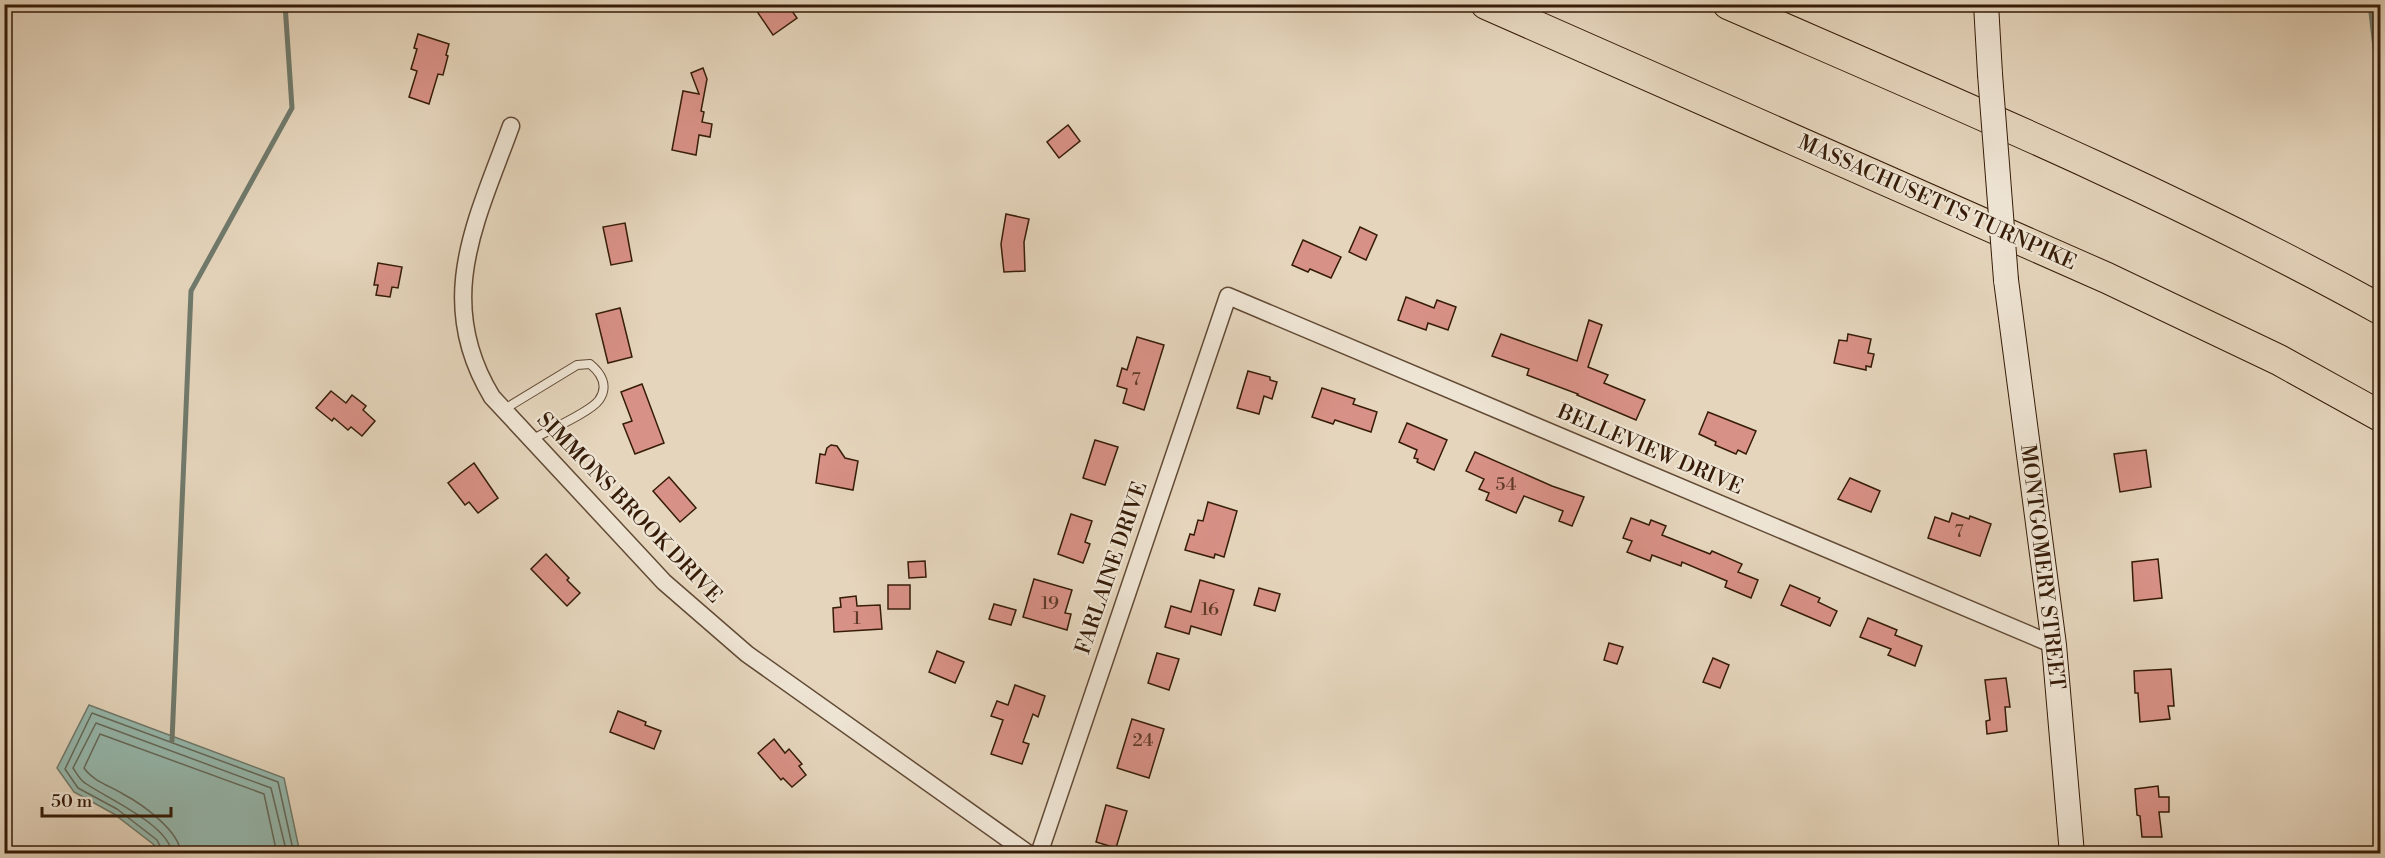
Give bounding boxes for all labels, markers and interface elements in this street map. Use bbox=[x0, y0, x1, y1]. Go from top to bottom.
street label: MASSACHUSETTS TURNPIKE bbox=[1794, 130, 2080, 276]
house number: 7 bbox=[1131, 368, 1141, 391]
street label: BELLEVIEW DRIVE bbox=[1552, 399, 1747, 501]
street label: SIMMONS BROOK DRIVE bbox=[531, 407, 727, 609]
street label: MONTGOMERY STREET bbox=[2014, 443, 2070, 691]
house number: 54 bbox=[1496, 473, 1517, 496]
street label: FARLAINE DRIVE bbox=[1070, 478, 1154, 658]
house number: 7 bbox=[1954, 520, 1964, 543]
house number: 19 bbox=[1041, 592, 1059, 615]
house number: 16 bbox=[1201, 598, 1219, 621]
house number: 1 bbox=[853, 607, 861, 630]
house number: 24 bbox=[1132, 729, 1154, 752]
scale bar bbox=[42, 780, 171, 818]
text: 50 m bbox=[51, 790, 93, 813]

